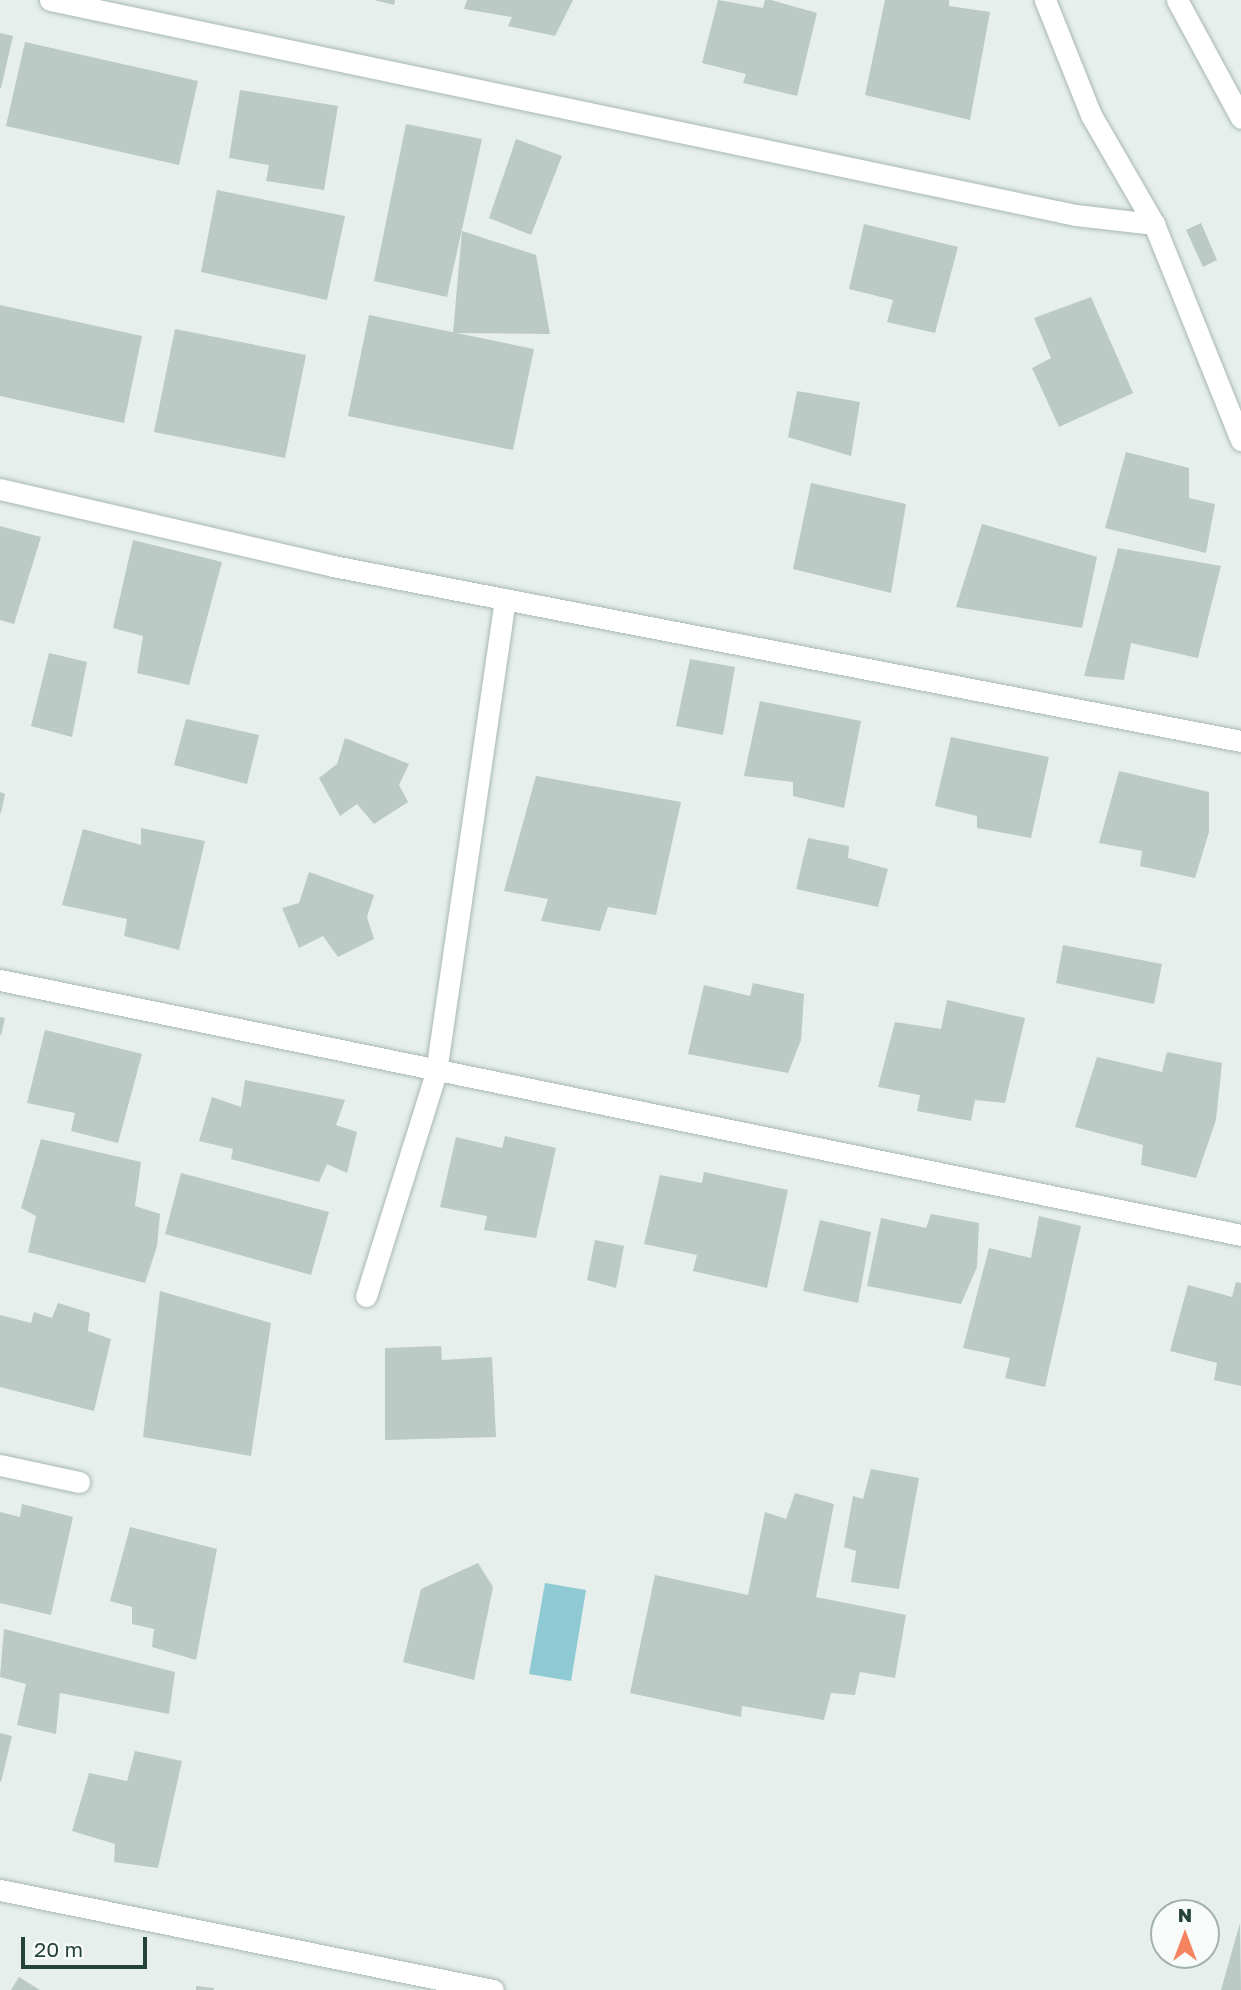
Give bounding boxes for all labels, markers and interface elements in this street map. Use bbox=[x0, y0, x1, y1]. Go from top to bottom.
north arrow bbox=[1150, 1899, 1220, 1969]
text: N bbox=[1178, 1903, 1192, 1926]
scale bar bbox=[24, 1924, 150, 1968]
text: 20 m bbox=[34, 1936, 83, 1962]

